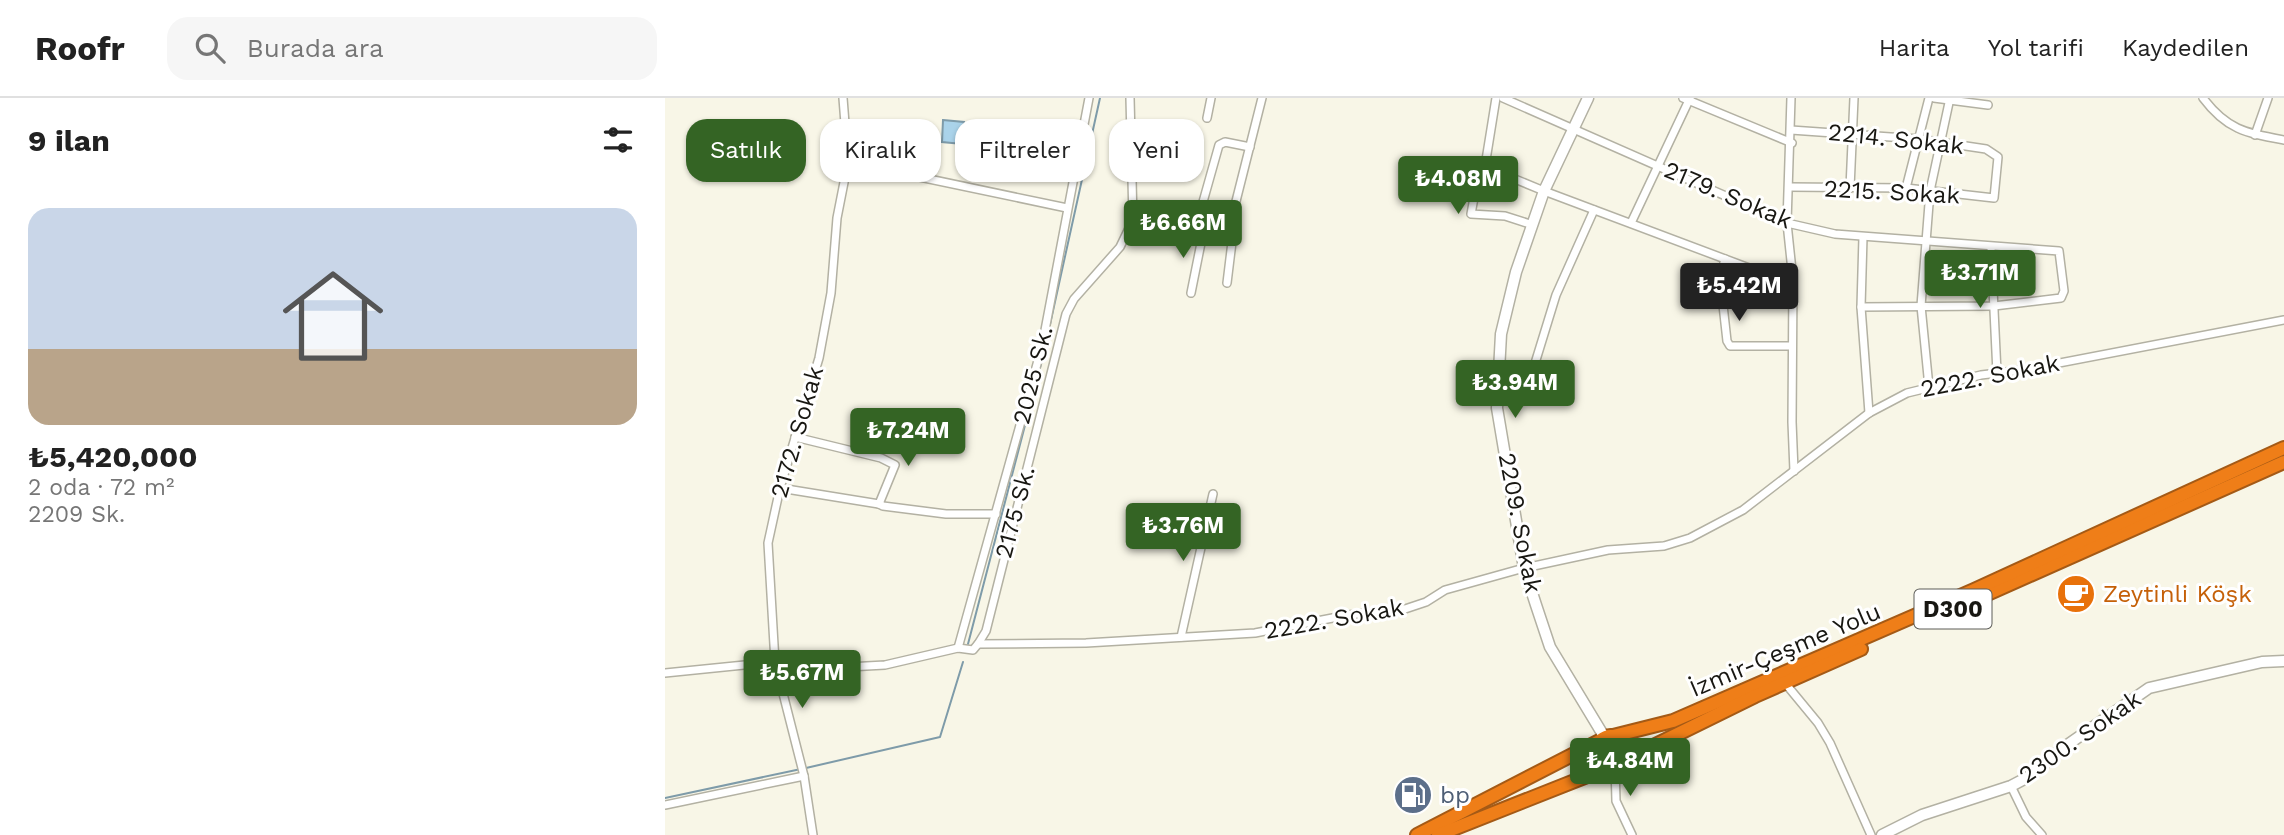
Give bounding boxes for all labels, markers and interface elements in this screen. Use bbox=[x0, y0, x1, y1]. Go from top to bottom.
search box bbox=[167, 17, 657, 80]
text: Roofr bbox=[35, 29, 125, 68]
icon: search bbox=[191, 29, 229, 67]
text: Burada ara bbox=[247, 33, 384, 63]
text: Harita bbox=[1879, 34, 1950, 62]
text: Yol tarifi bbox=[1988, 34, 2084, 62]
text: Kaydedilen bbox=[2122, 34, 2249, 62]
street label: 2214. Sokak bbox=[1827, 118, 1966, 160]
chip: Satılık bbox=[686, 119, 806, 182]
chip: Kiralık bbox=[820, 119, 941, 182]
chip: Filtreler bbox=[955, 119, 1095, 182]
chip: Yeni bbox=[1109, 119, 1204, 182]
icon: filters bbox=[599, 121, 637, 159]
text: 9 ilan bbox=[28, 123, 110, 158]
pin: ₺4.08M bbox=[1401, 156, 1515, 216]
street label: 2179. Sokak bbox=[1660, 156, 1797, 235]
text: ₺4.08M bbox=[1414, 165, 1502, 192]
street label: 2215. Sokak bbox=[1823, 174, 1961, 210]
pin: ₺6.66M bbox=[1126, 200, 1240, 260]
text: ₺6.66M bbox=[1140, 209, 1226, 236]
pin: ₺3.71M bbox=[1923, 250, 2037, 310]
icon: home bbox=[270, 253, 396, 379]
text: ₺3.71M bbox=[1941, 259, 2019, 286]
pin: ₺5.42M bbox=[1682, 264, 1796, 323]
text: ₺5.42M bbox=[1696, 272, 1782, 299]
street label: 2025 Sk. bbox=[1007, 323, 1059, 427]
street label: 2222. Sokak bbox=[1918, 349, 2062, 403]
pin: ₺3.94M bbox=[1458, 360, 1572, 420]
street label: 2172. Sokak bbox=[765, 363, 829, 501]
text: ₺3.94M bbox=[1472, 369, 1558, 396]
pin: ₺7.24M bbox=[851, 408, 965, 468]
text: ₺7.24M bbox=[866, 417, 950, 444]
text: ₺5,420,000 bbox=[28, 439, 198, 474]
street label: 2209. Sokak bbox=[1493, 450, 1547, 596]
street label: 2175 Sk. bbox=[989, 463, 1041, 561]
text: 2 oda · 72 m² bbox=[28, 474, 174, 501]
text: 2209 Sk. bbox=[28, 501, 125, 528]
pin: ₺3.76M bbox=[1126, 504, 1240, 563]
text: ₺3.76M bbox=[1142, 512, 1224, 539]
cafe icon: Zeytinli Köşk bbox=[2055, 573, 2097, 615]
place label: Zeytinli Köşk bbox=[2103, 580, 2252, 608]
road number: D300 bbox=[1915, 589, 1991, 628]
street label: 2222. Sokak bbox=[1262, 593, 1406, 645]
street label: İzmir-Çeşme Yolu bbox=[1685, 597, 1885, 703]
pin: ₺5.67M bbox=[745, 650, 859, 710]
text: ₺5.67M bbox=[760, 659, 844, 686]
street label: 2300. Sokak bbox=[2014, 685, 2147, 789]
pin: ₺4.84M bbox=[1573, 738, 1687, 798]
text: ₺4.84M bbox=[1586, 747, 1674, 774]
fuel station icon: bp bbox=[1392, 774, 1434, 816]
place label: bp bbox=[1440, 781, 1470, 809]

